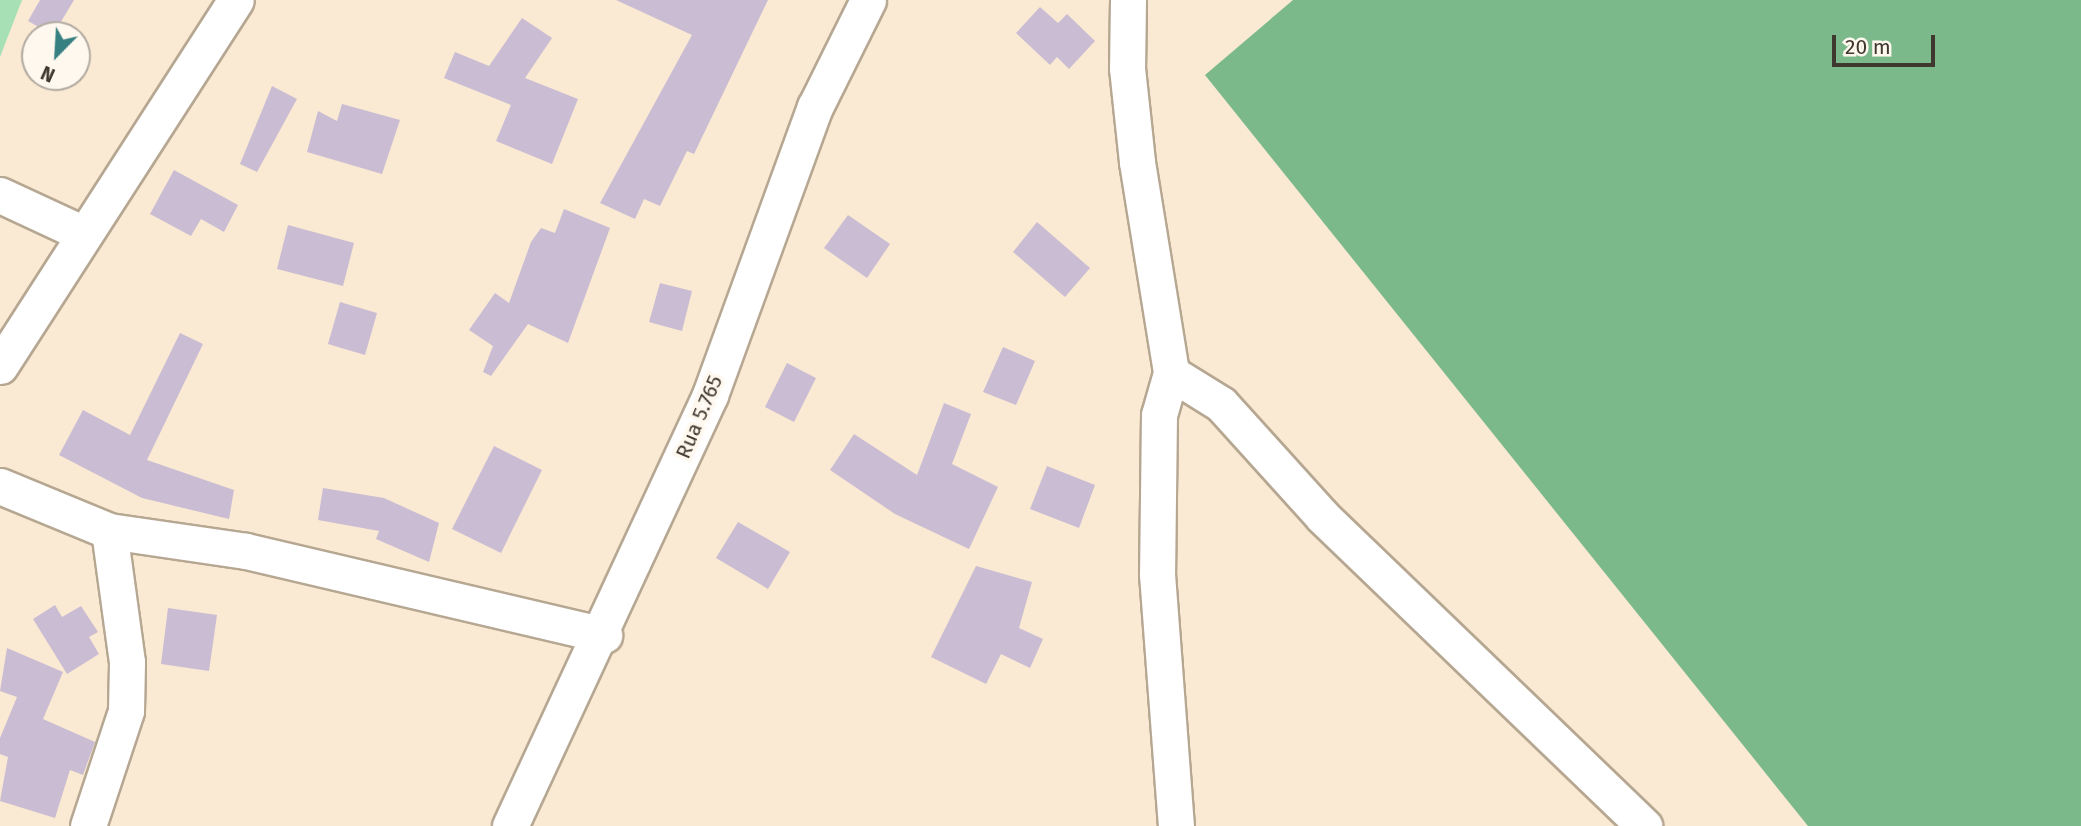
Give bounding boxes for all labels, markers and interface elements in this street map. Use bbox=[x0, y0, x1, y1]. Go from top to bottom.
north arrow bbox=[21, 21, 91, 91]
scale bar bbox=[1836, 21, 1939, 65]
text: 20 m bbox=[1845, 34, 1891, 60]
text: N bbox=[38, 61, 59, 87]
street label: Rua 5.765 bbox=[670, 372, 728, 462]

